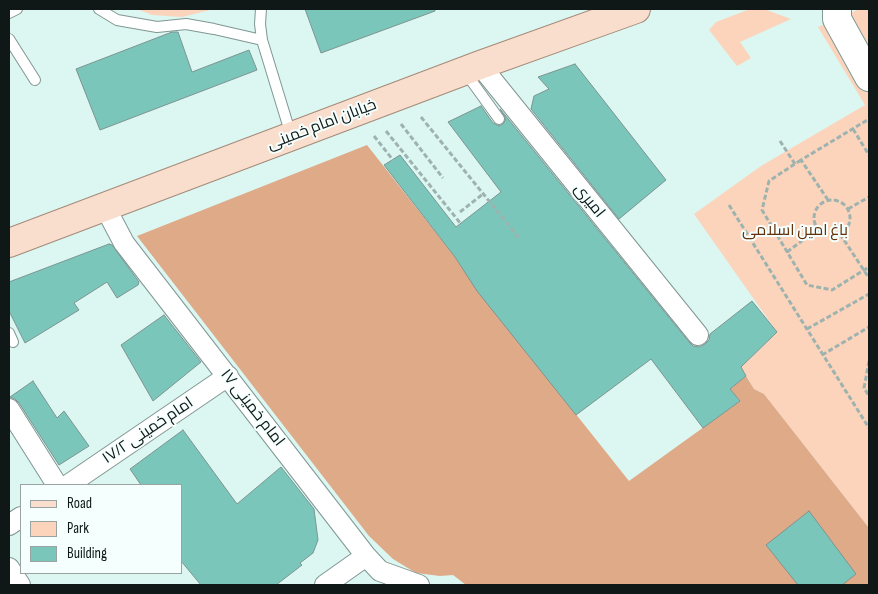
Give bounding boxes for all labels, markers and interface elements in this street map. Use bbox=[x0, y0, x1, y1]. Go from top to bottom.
street label: خیابان امام خمینی bbox=[265, 95, 379, 155]
street label: امیری bbox=[569, 180, 609, 222]
park label: باغ امین اسلامی bbox=[742, 221, 848, 241]
street label: امام خمینی ۱۷ bbox=[216, 366, 288, 450]
street label: امام خمینی ۱۷/۲ bbox=[99, 394, 197, 468]
legend bbox=[20, 484, 182, 574]
text: Road bbox=[67, 494, 92, 513]
text: Park bbox=[67, 519, 89, 538]
text: Building bbox=[67, 544, 107, 563]

